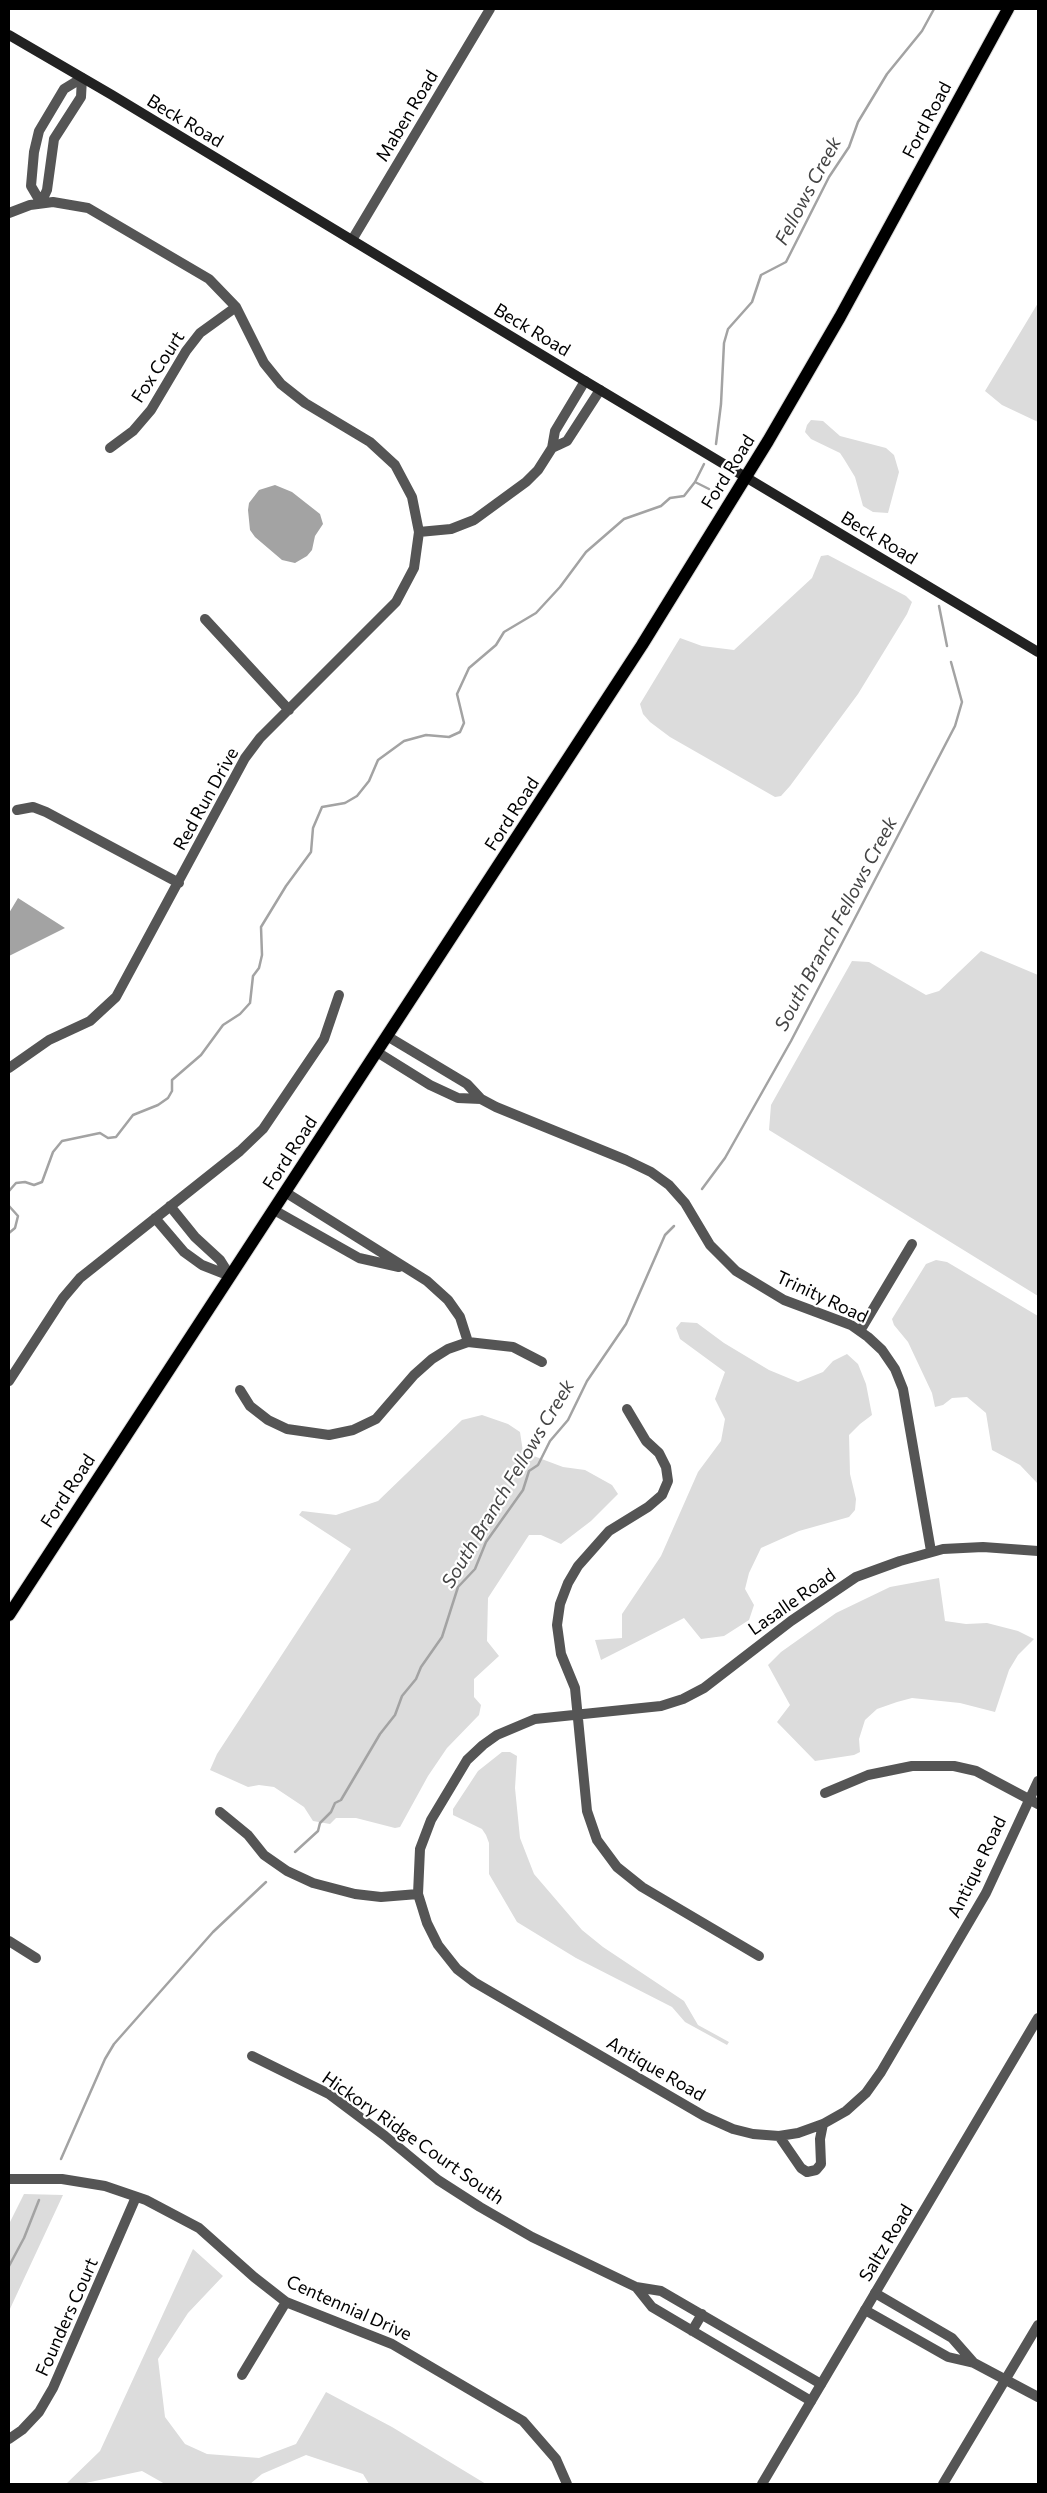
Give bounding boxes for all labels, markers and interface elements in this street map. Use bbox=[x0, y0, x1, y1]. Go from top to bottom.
street label: Maben Road bbox=[371, 67, 443, 165]
street label: Ford Road bbox=[898, 78, 956, 162]
street label: Beck Road bbox=[143, 90, 227, 152]
water label: Fellows Creek bbox=[770, 133, 846, 249]
street label: Beck Road bbox=[490, 299, 574, 361]
street label: Fox Court bbox=[127, 327, 189, 407]
street label: Ford Road bbox=[697, 431, 759, 513]
street label: Beck Road bbox=[837, 507, 921, 569]
street label: Red Run Drive bbox=[169, 744, 243, 854]
street label: Ford Road bbox=[480, 773, 544, 855]
water label: South Branch Fellows Creek bbox=[770, 813, 902, 1035]
street label: Ford Road bbox=[258, 1112, 322, 1194]
street label: Trinity Road bbox=[773, 1266, 871, 1328]
water label: South Branch Fellows Creek bbox=[437, 1376, 579, 1592]
street label: Ford Road bbox=[36, 1450, 100, 1532]
street label: Lasalle Road bbox=[744, 1564, 840, 1640]
street label: Antique Road bbox=[943, 1813, 1011, 1921]
street label: Antique Road bbox=[603, 2032, 709, 2106]
street label: Hickory Ridge Court South bbox=[318, 2067, 508, 2209]
street label: Saltz Road bbox=[855, 2200, 917, 2286]
street label: Founders Court bbox=[31, 2255, 103, 2379]
street label: Centennial Drive bbox=[283, 2271, 415, 2345]

